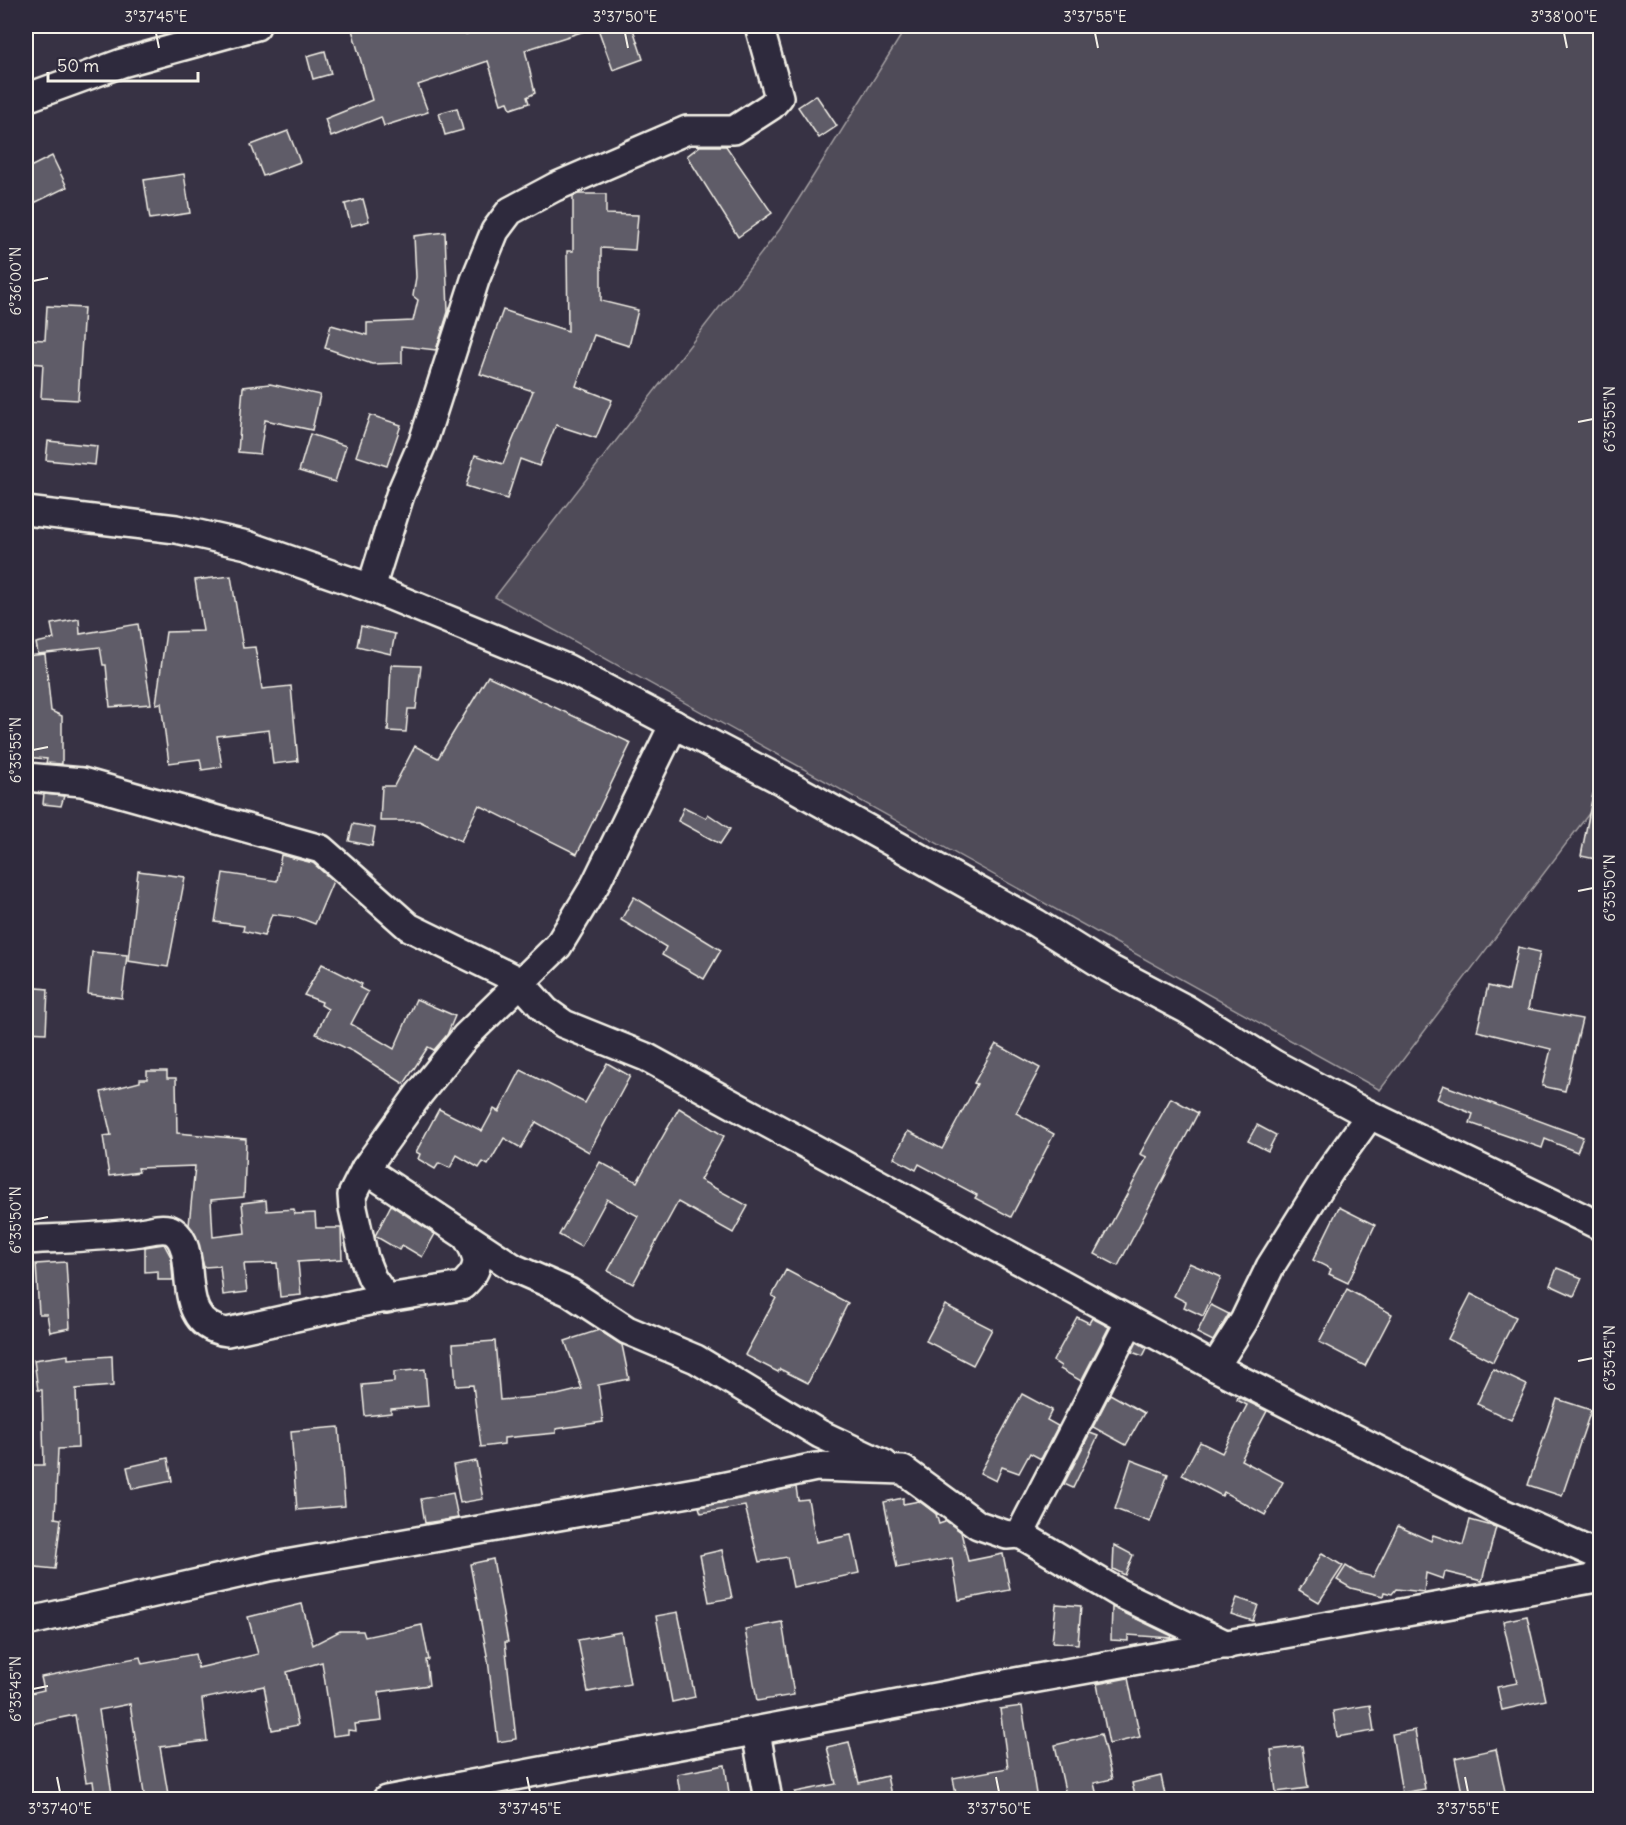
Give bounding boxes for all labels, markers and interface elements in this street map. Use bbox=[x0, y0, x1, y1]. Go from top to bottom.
text: 3°37'45"E bbox=[124, 7, 188, 26]
text: 3°37'50"E bbox=[593, 7, 658, 26]
text: 3°37'55"E bbox=[1063, 7, 1127, 26]
text: 3°38'00"E bbox=[1530, 7, 1598, 26]
scale bar bbox=[48, 45, 198, 83]
text: 50 m bbox=[57, 54, 99, 77]
text: 6°36'00"N bbox=[6, 247, 25, 315]
text: 6°35'55"N bbox=[1600, 386, 1619, 452]
text: 6°35'55"N bbox=[6, 717, 25, 783]
text: 6°35'50"N bbox=[1600, 854, 1619, 922]
text: 6°35'50"N bbox=[6, 1186, 25, 1254]
text: 6°35'45"N bbox=[1600, 1325, 1619, 1391]
text: 6°35'45"N bbox=[6, 1656, 25, 1722]
text: 3°37'40"E bbox=[28, 1799, 92, 1818]
text: 3°37'45"E bbox=[498, 1799, 562, 1818]
text: 3°37'50"E bbox=[967, 1799, 1032, 1818]
text: 3°37'55"E bbox=[1436, 1799, 1500, 1818]

